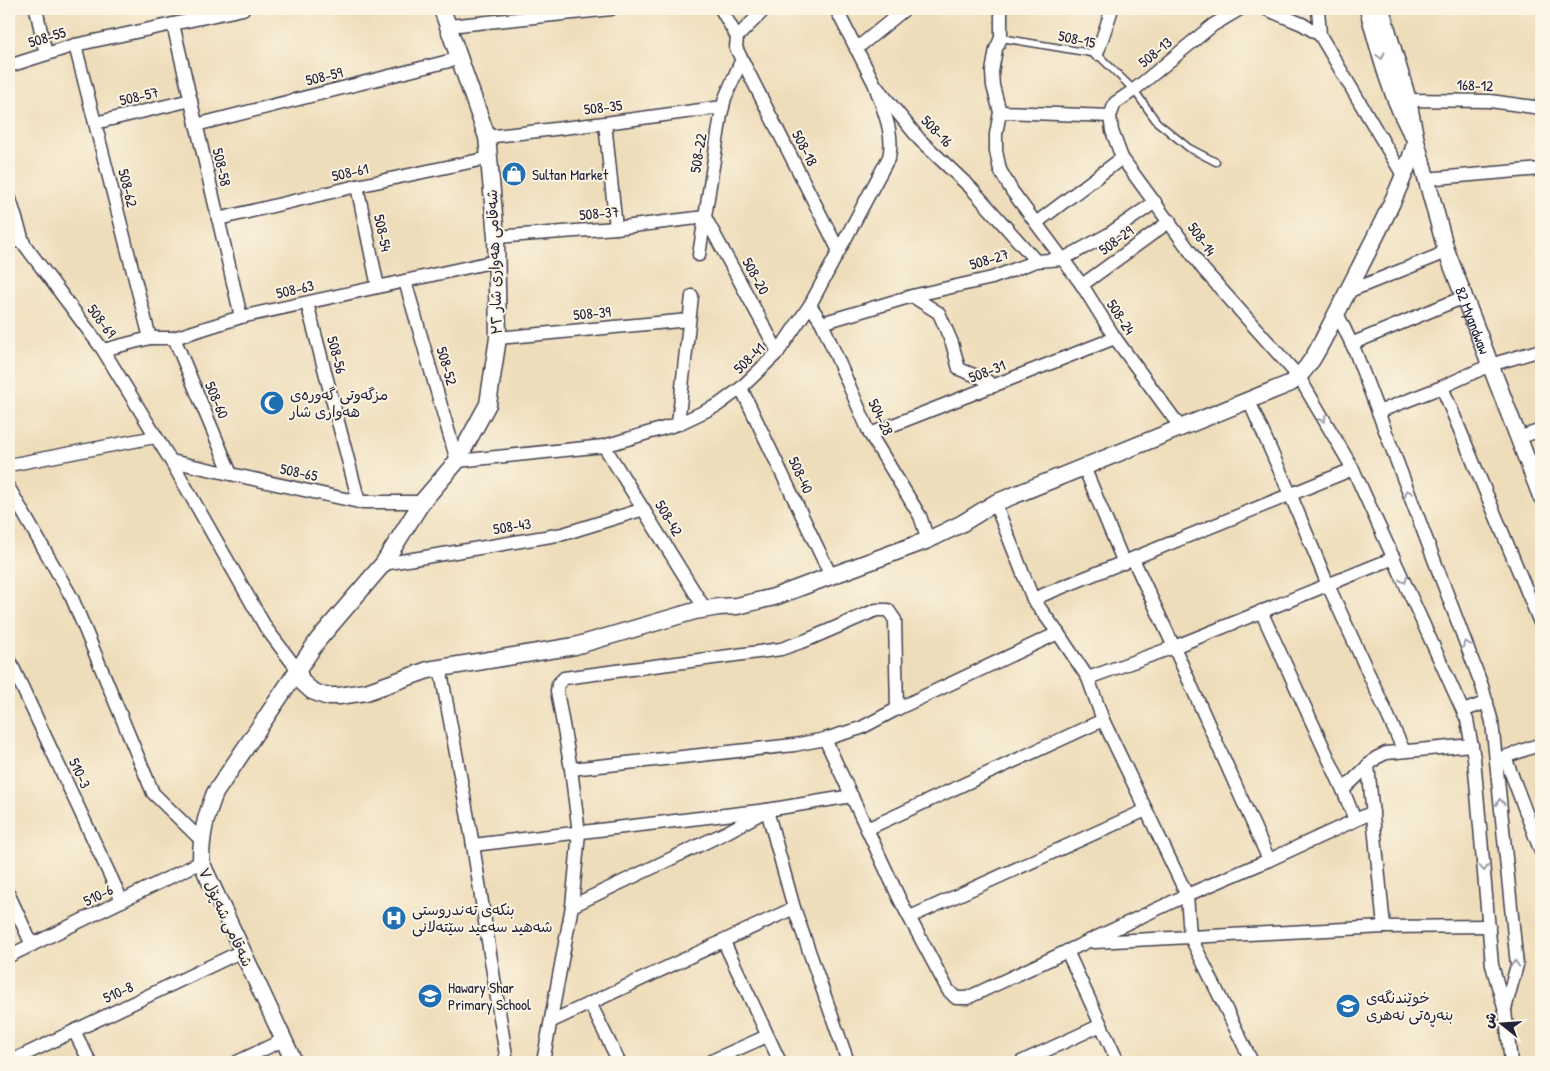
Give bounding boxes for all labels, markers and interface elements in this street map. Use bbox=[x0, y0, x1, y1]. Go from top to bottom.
street label: 508-55 bbox=[26, 21, 69, 53]
street label: 508-15 bbox=[1057, 25, 1098, 53]
street label: 508-13 bbox=[1134, 32, 1177, 72]
one-way arrow bbox=[1376, 51, 1386, 59]
street label: 508-59 bbox=[303, 61, 345, 91]
street label: 168-12 bbox=[1456, 74, 1494, 96]
street label: 508-57 bbox=[117, 81, 161, 111]
street label: 508-35 bbox=[583, 94, 624, 120]
street label: 508-16 bbox=[917, 110, 957, 152]
street label: 508-18 bbox=[787, 126, 823, 170]
street label: 508-22 bbox=[685, 132, 711, 174]
street label: 508-58 bbox=[207, 146, 237, 188]
street label: 508-61 bbox=[330, 158, 370, 186]
shop icon: Sultan Market bbox=[501, 161, 527, 187]
place label: Sultan Market bbox=[532, 164, 609, 185]
street label: 508-62 bbox=[113, 167, 143, 209]
street label: شەقامی هەواری شار ٣٢ bbox=[481, 189, 507, 335]
street label: 508-37 bbox=[578, 201, 620, 225]
street label: 508-54 bbox=[369, 212, 397, 254]
street label: 508-14 bbox=[1183, 218, 1221, 260]
street label: 508-29 bbox=[1094, 220, 1138, 260]
street label: 508-27 bbox=[967, 243, 1011, 275]
street label: 508-20 bbox=[737, 254, 775, 299]
street label: 508-63 bbox=[274, 274, 316, 304]
street label: 82 Myandwaw bbox=[1451, 283, 1496, 357]
street label: 508-24 bbox=[1102, 295, 1140, 339]
street label: 508-69 bbox=[82, 300, 122, 343]
street label: 508-39 bbox=[572, 301, 612, 325]
street label: 508-56 bbox=[322, 334, 352, 376]
street label: 508-41 bbox=[729, 338, 769, 378]
street label: 508-52 bbox=[432, 344, 462, 388]
street label: 508-31 bbox=[966, 354, 1008, 388]
street label: 508-60 bbox=[200, 378, 234, 422]
place label: مزگەوتی گەورەی هەواری شار bbox=[289, 384, 388, 422]
mosque icon: مزگەوتی گەورەی هەواری شار bbox=[259, 390, 285, 416]
street label: 504-28 bbox=[863, 395, 899, 439]
one-way arrow bbox=[1317, 414, 1327, 423]
street label: 508-40 bbox=[783, 453, 819, 497]
street label: 508-65 bbox=[278, 458, 320, 486]
one-way arrow bbox=[1404, 489, 1414, 497]
street label: 508-42 bbox=[650, 496, 688, 540]
street label: 508-43 bbox=[492, 513, 533, 539]
one-way arrow bbox=[1397, 575, 1408, 584]
one-way arrow bbox=[1462, 641, 1472, 649]
street label: 510-3 bbox=[64, 754, 96, 792]
one-way arrow bbox=[1495, 798, 1506, 806]
street label: شەقامی شەپۆل ٧ bbox=[194, 864, 258, 970]
one-way arrow bbox=[1478, 864, 1489, 872]
street label: 510-6 bbox=[80, 879, 116, 911]
place label: بنکەی تەندروستی شەهید سەعید سێتەلانی bbox=[412, 899, 553, 937]
hospital icon: بنکەی تەندروستی شەهید سەعید سێتەلانی bbox=[381, 905, 407, 931]
one-way arrow bbox=[1510, 959, 1521, 967]
street label: 510-8 bbox=[99, 976, 137, 1008]
place label: Hawary Shar Primary School bbox=[448, 977, 531, 1015]
school or university icon: Hawary Shar Primary School bbox=[417, 983, 443, 1009]
place label: خوێندنگەی بنەڕەتی نەهری bbox=[1366, 987, 1453, 1028]
school or university icon: خوێندنگەی بنەڕەتی نەهری bbox=[1335, 993, 1361, 1019]
north arrow bbox=[1478, 998, 1528, 1048]
text: ش bbox=[1478, 1010, 1500, 1030]

